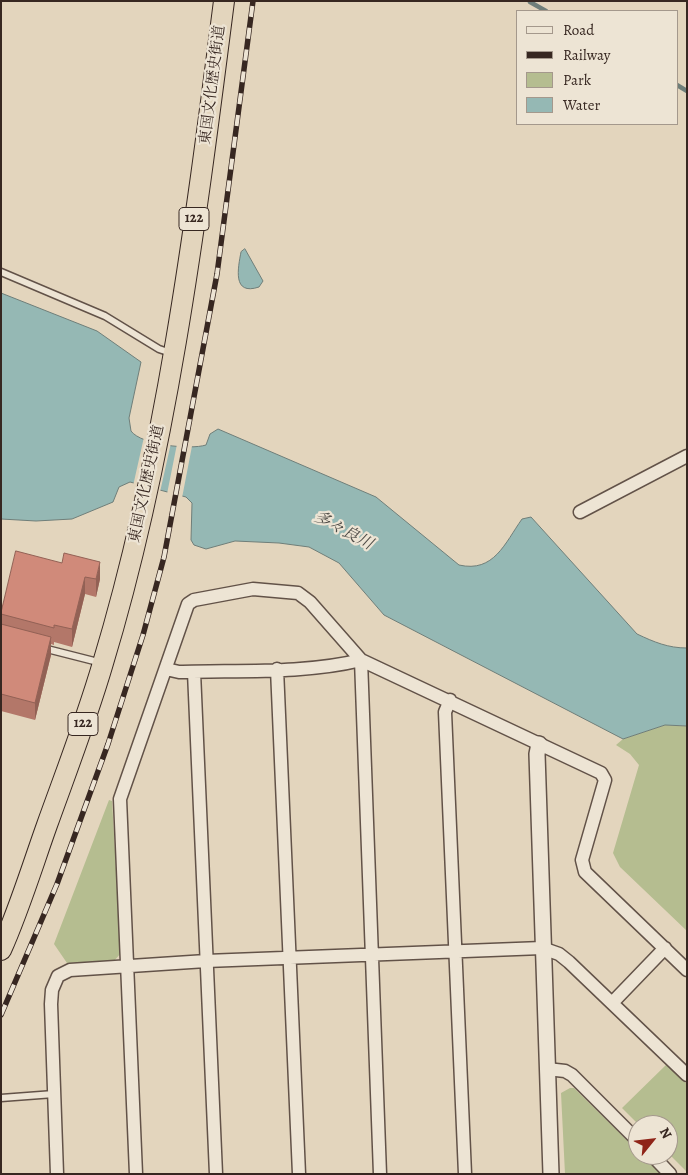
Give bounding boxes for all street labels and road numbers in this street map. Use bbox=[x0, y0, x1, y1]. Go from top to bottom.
street label: 東国文化歴史街道 bbox=[197, 24, 229, 146]
road number: 122 bbox=[179, 208, 209, 230]
street label: 東国文化歴史街道 bbox=[126, 423, 168, 545]
road number: 122 bbox=[68, 712, 98, 736]

